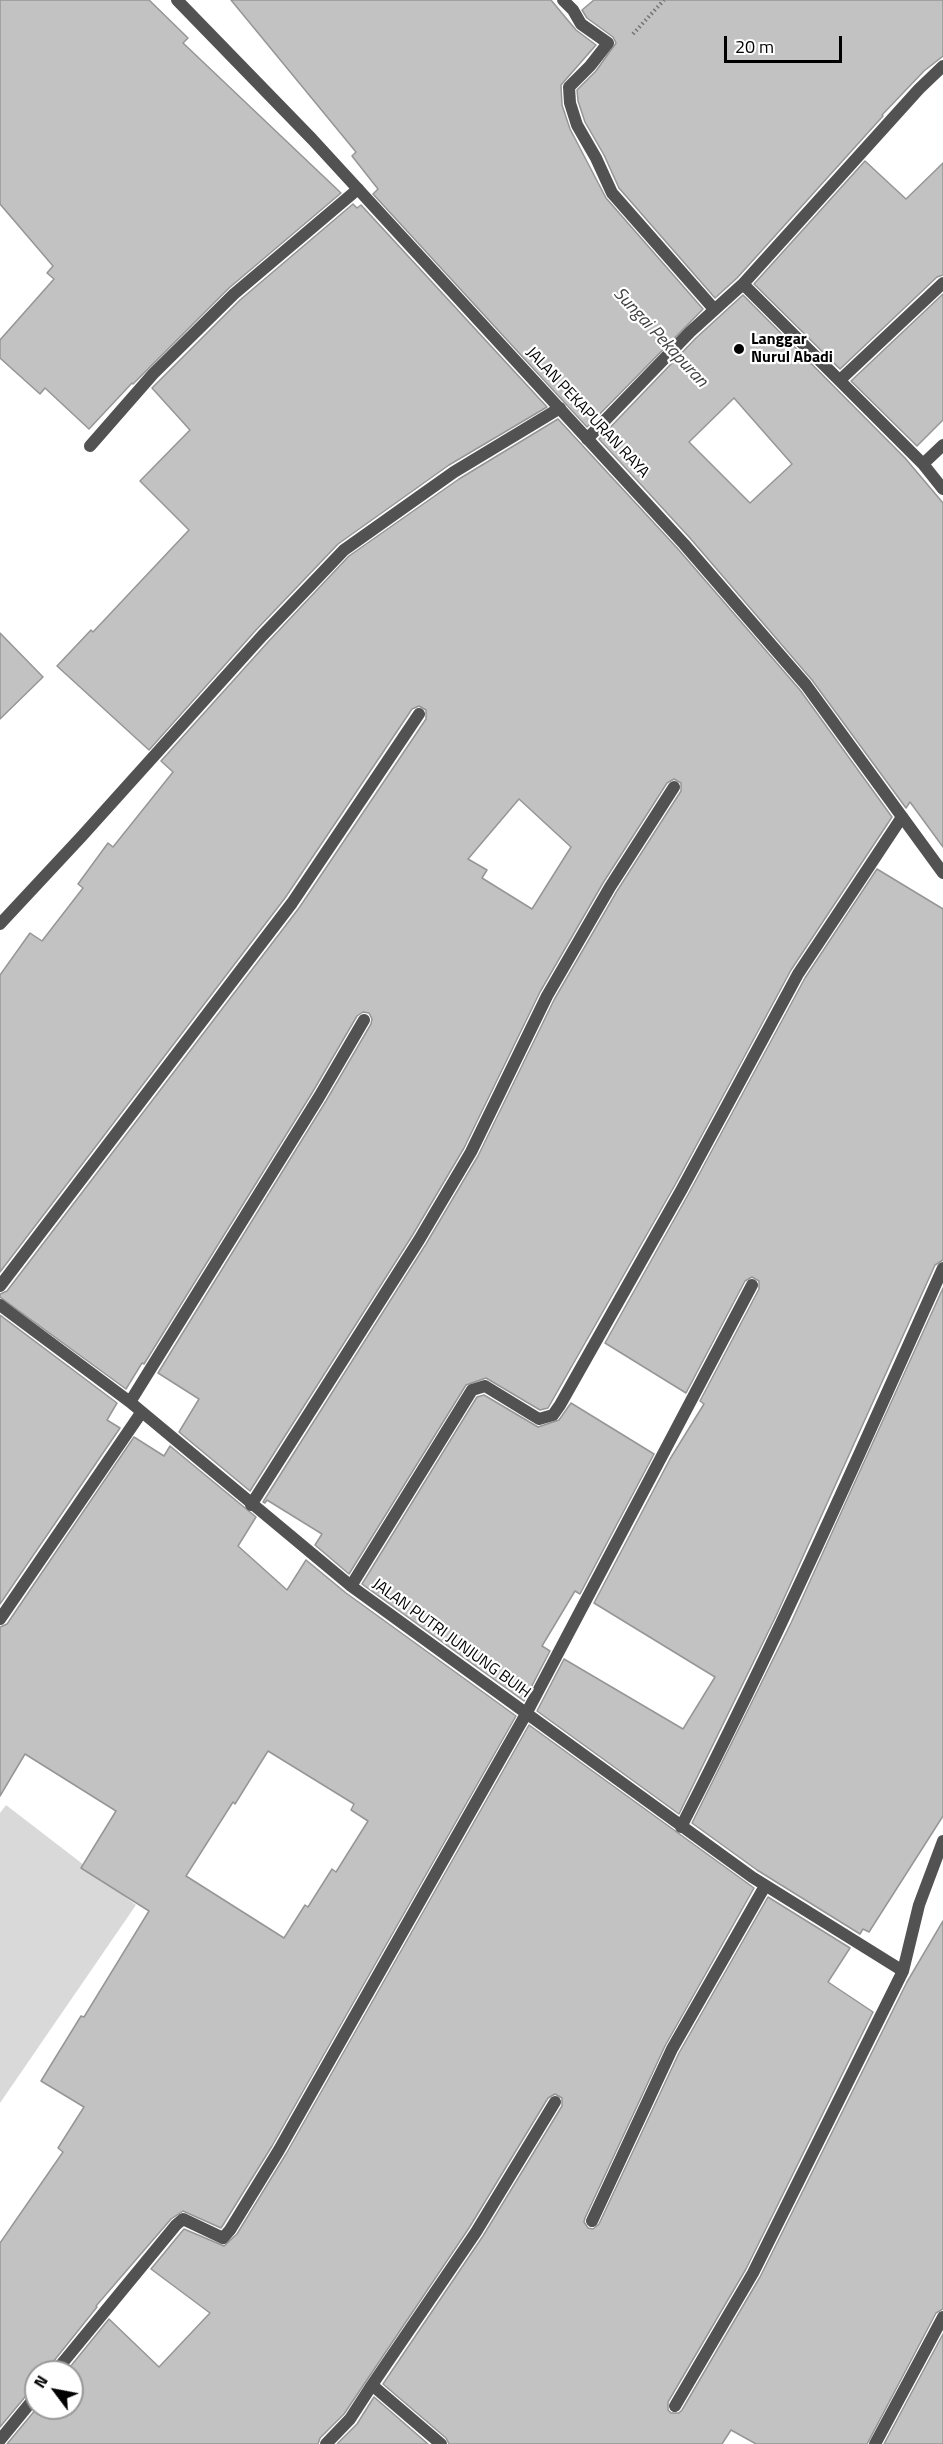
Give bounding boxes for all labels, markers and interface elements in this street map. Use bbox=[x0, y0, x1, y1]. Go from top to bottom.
scale bar bbox=[727, 24, 846, 62]
text: 20 m bbox=[735, 33, 774, 60]
water label: Sungai Pekapuran bbox=[608, 284, 712, 392]
place label: Langgar Nurul Abadi bbox=[751, 330, 833, 368]
marker: Langgar Nurul Abadi bbox=[732, 342, 746, 356]
street label: JALAN PEKAPURAN RAYA bbox=[521, 344, 653, 482]
street label: JALAN PUTRI JUNJUNG BUIH bbox=[368, 1575, 534, 1703]
north arrow bbox=[24, 2360, 84, 2420]
text: N bbox=[27, 2370, 54, 2393]

